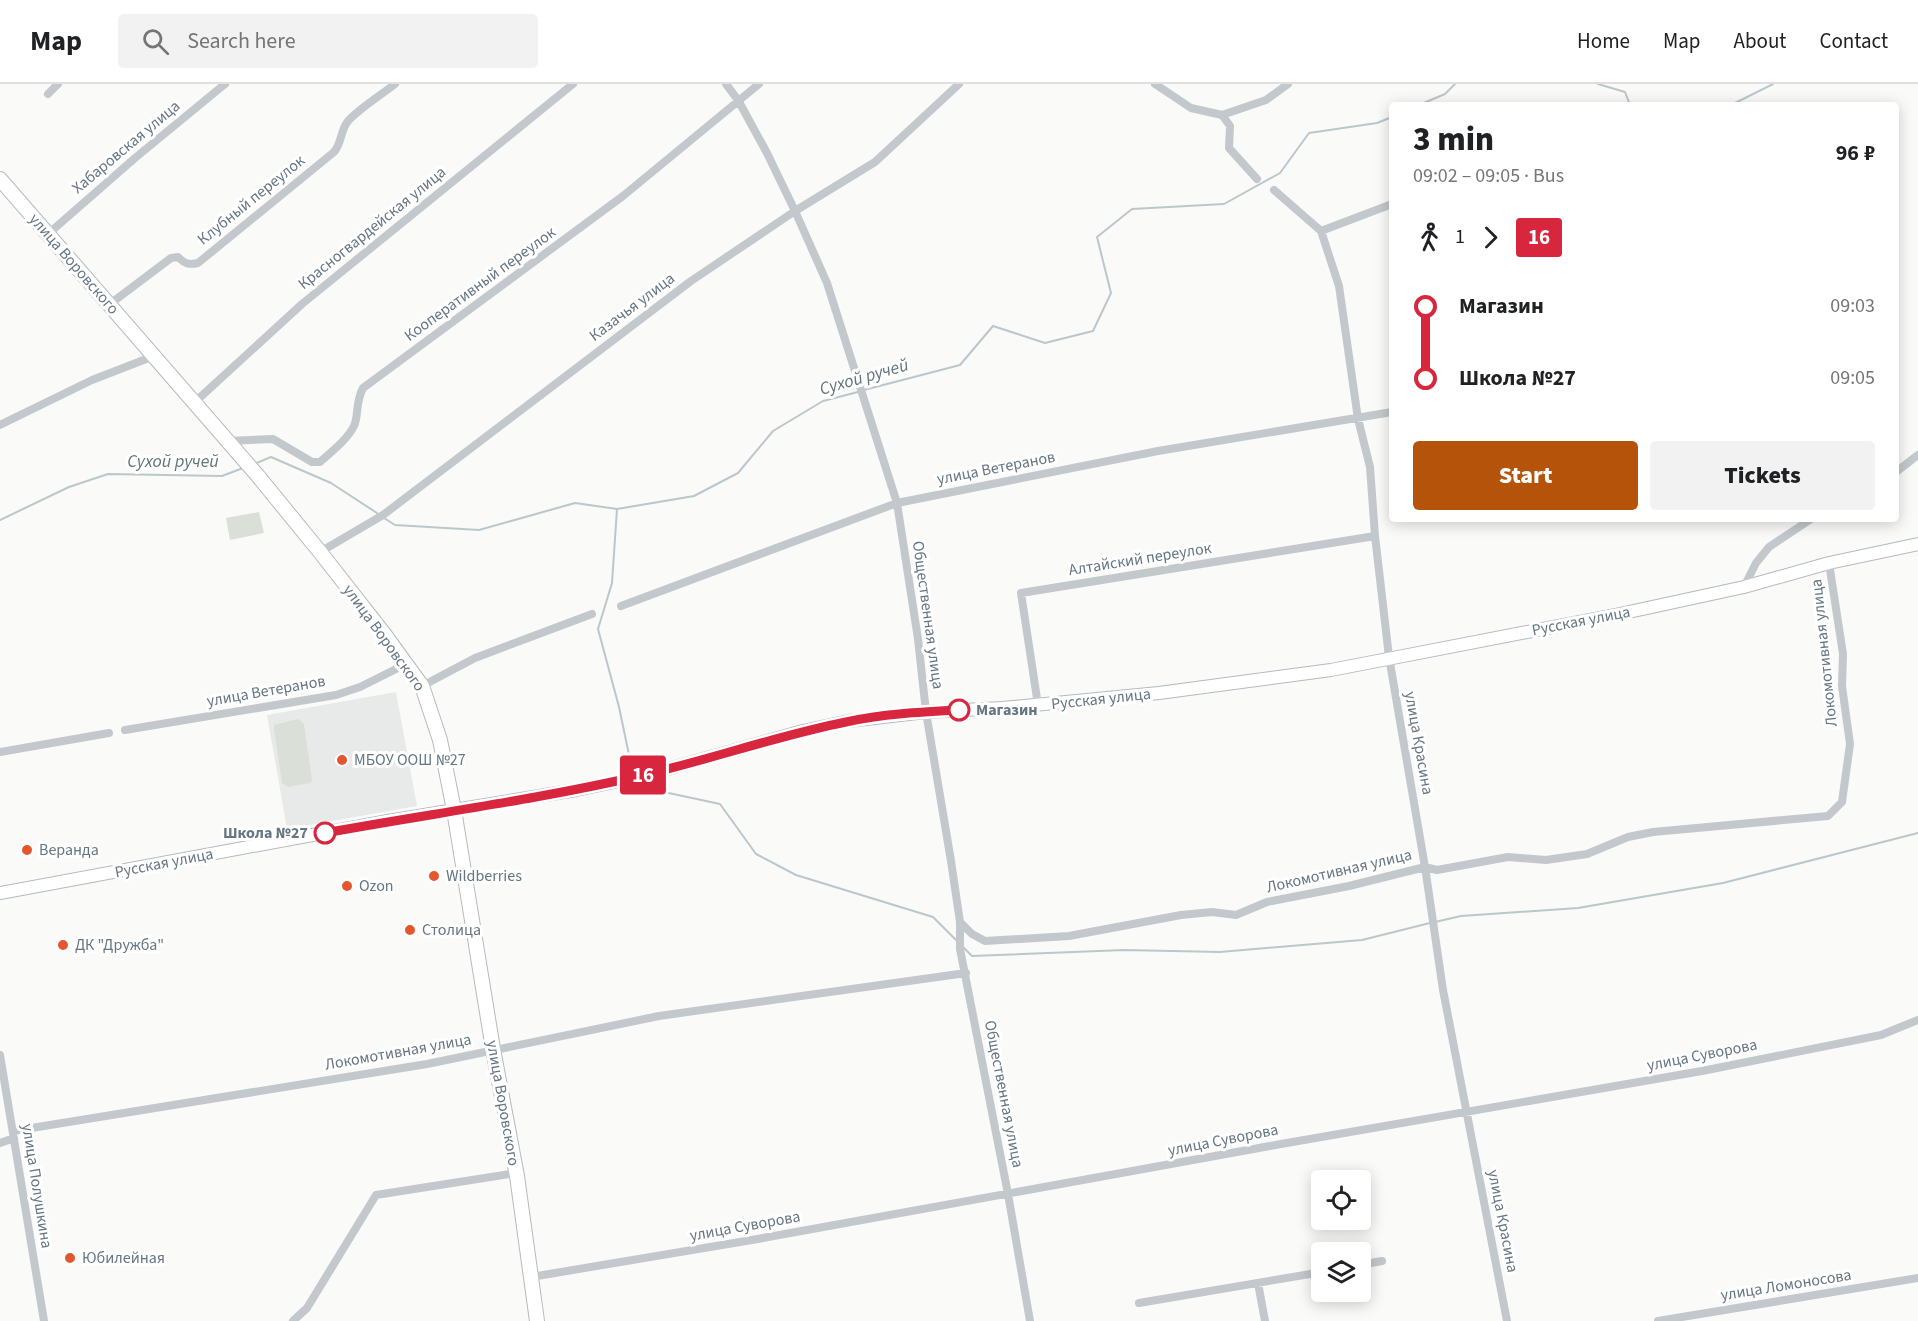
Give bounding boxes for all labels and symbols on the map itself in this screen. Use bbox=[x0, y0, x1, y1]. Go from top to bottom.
street label: Хабаровская улица bbox=[67, 95, 185, 199]
street label: Клубный переулок bbox=[193, 150, 309, 250]
street label: Красногвардейская улица bbox=[293, 161, 451, 295]
street label: улица Воровского bbox=[24, 209, 124, 319]
street label: Кооперативный переулок bbox=[400, 221, 560, 347]
street label: Казачья улица bbox=[585, 268, 679, 346]
water label: Сухой ручей bbox=[817, 352, 911, 402]
street label: улица Ветеранов bbox=[935, 446, 1057, 490]
water label: Сухой ручей bbox=[127, 449, 219, 474]
street label: Алтайский переулок bbox=[1067, 537, 1213, 581]
street label: Общественная улица bbox=[907, 539, 949, 691]
street label: Локомотивная улица bbox=[1805, 578, 1843, 728]
street label: улица Воровского bbox=[338, 580, 430, 696]
street label: Русская улица bbox=[1530, 601, 1632, 641]
street label: улица Ветеранов bbox=[205, 670, 327, 712]
street label: Русская улица bbox=[1050, 683, 1152, 715]
street label: улица Красина bbox=[1399, 690, 1439, 796]
marker: Магазин bbox=[948, 699, 970, 721]
place label: Магазин bbox=[976, 699, 1038, 721]
place label: МБОУ ООШ №27 bbox=[354, 749, 466, 771]
marker: МБОУ ООШ №27 bbox=[335, 753, 349, 767]
line badge: 16 bbox=[616, 756, 670, 794]
place label: Школа №27 bbox=[223, 822, 308, 844]
marker: Школа №27 bbox=[314, 822, 336, 844]
place label: Веранда bbox=[39, 839, 99, 861]
marker: Веранда bbox=[20, 843, 34, 857]
street label: Русская улица bbox=[113, 843, 215, 883]
street label: Локомотивная улица bbox=[1264, 844, 1414, 898]
place label: Wildberries bbox=[446, 865, 522, 887]
marker: Wildberries bbox=[427, 869, 441, 883]
place label: Ozon bbox=[359, 875, 394, 897]
marker: Ozon bbox=[340, 879, 354, 893]
place label: Столица bbox=[422, 919, 481, 941]
marker: Столица bbox=[403, 923, 417, 937]
place label: ДК "Дружба" bbox=[75, 934, 164, 956]
marker: ДК "Дружба" bbox=[56, 938, 70, 952]
street label: Общественная улица bbox=[979, 1019, 1029, 1169]
street label: Локомотивная улица bbox=[323, 1028, 473, 1076]
street label: улица Суворова bbox=[1645, 1034, 1759, 1076]
street label: улица Воровского bbox=[481, 1039, 525, 1167]
street label: улица Суворова bbox=[1166, 1119, 1280, 1161]
street label: улица Полушкина bbox=[16, 1122, 58, 1250]
street label: улица Красина bbox=[1482, 1168, 1524, 1274]
street label: улица Суворова bbox=[688, 1205, 802, 1247]
place label: Юбилейная bbox=[82, 1247, 165, 1269]
marker: Юбилейная bbox=[63, 1251, 77, 1265]
street label: улица Ломоносова bbox=[1719, 1264, 1853, 1306]

